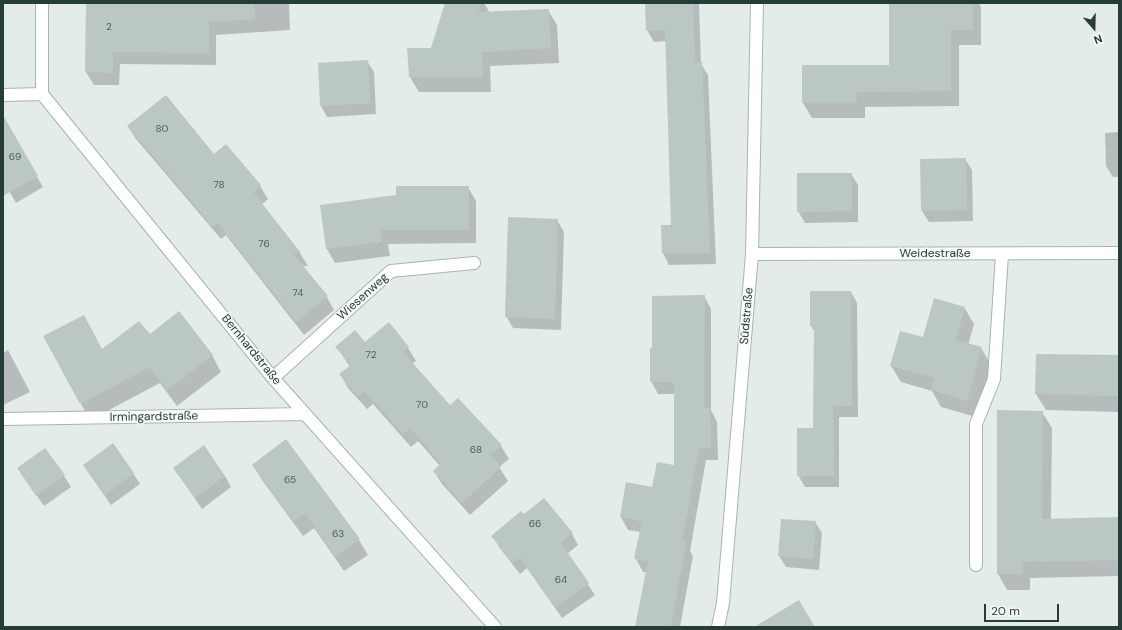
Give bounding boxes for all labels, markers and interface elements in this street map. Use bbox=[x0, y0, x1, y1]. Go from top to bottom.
north arrow bbox=[1074, 8, 1114, 48]
house number: 2 bbox=[106, 21, 112, 33]
text: N bbox=[1092, 31, 1104, 47]
house number: 80 bbox=[156, 123, 168, 135]
house number: 69 bbox=[9, 151, 21, 163]
house number: 78 bbox=[213, 179, 225, 191]
house number: 76 bbox=[258, 238, 270, 250]
street label: Weidestraße bbox=[899, 247, 971, 261]
street label: Wiesenweg bbox=[335, 270, 391, 324]
house number: 74 bbox=[293, 287, 303, 299]
street label: Südstraße bbox=[737, 287, 757, 345]
street label: Bernhardstraße bbox=[218, 312, 284, 388]
house number: 72 bbox=[366, 349, 376, 361]
house number: 70 bbox=[416, 399, 428, 411]
street label: Irmingardstraße bbox=[110, 409, 198, 425]
house number: 68 bbox=[470, 444, 482, 456]
house number: 65 bbox=[284, 474, 296, 486]
house number: 66 bbox=[529, 518, 541, 530]
house number: 63 bbox=[332, 528, 344, 540]
house number: 64 bbox=[555, 574, 567, 586]
scale bar bbox=[986, 596, 1061, 622]
text: 20 m bbox=[991, 603, 1020, 619]

